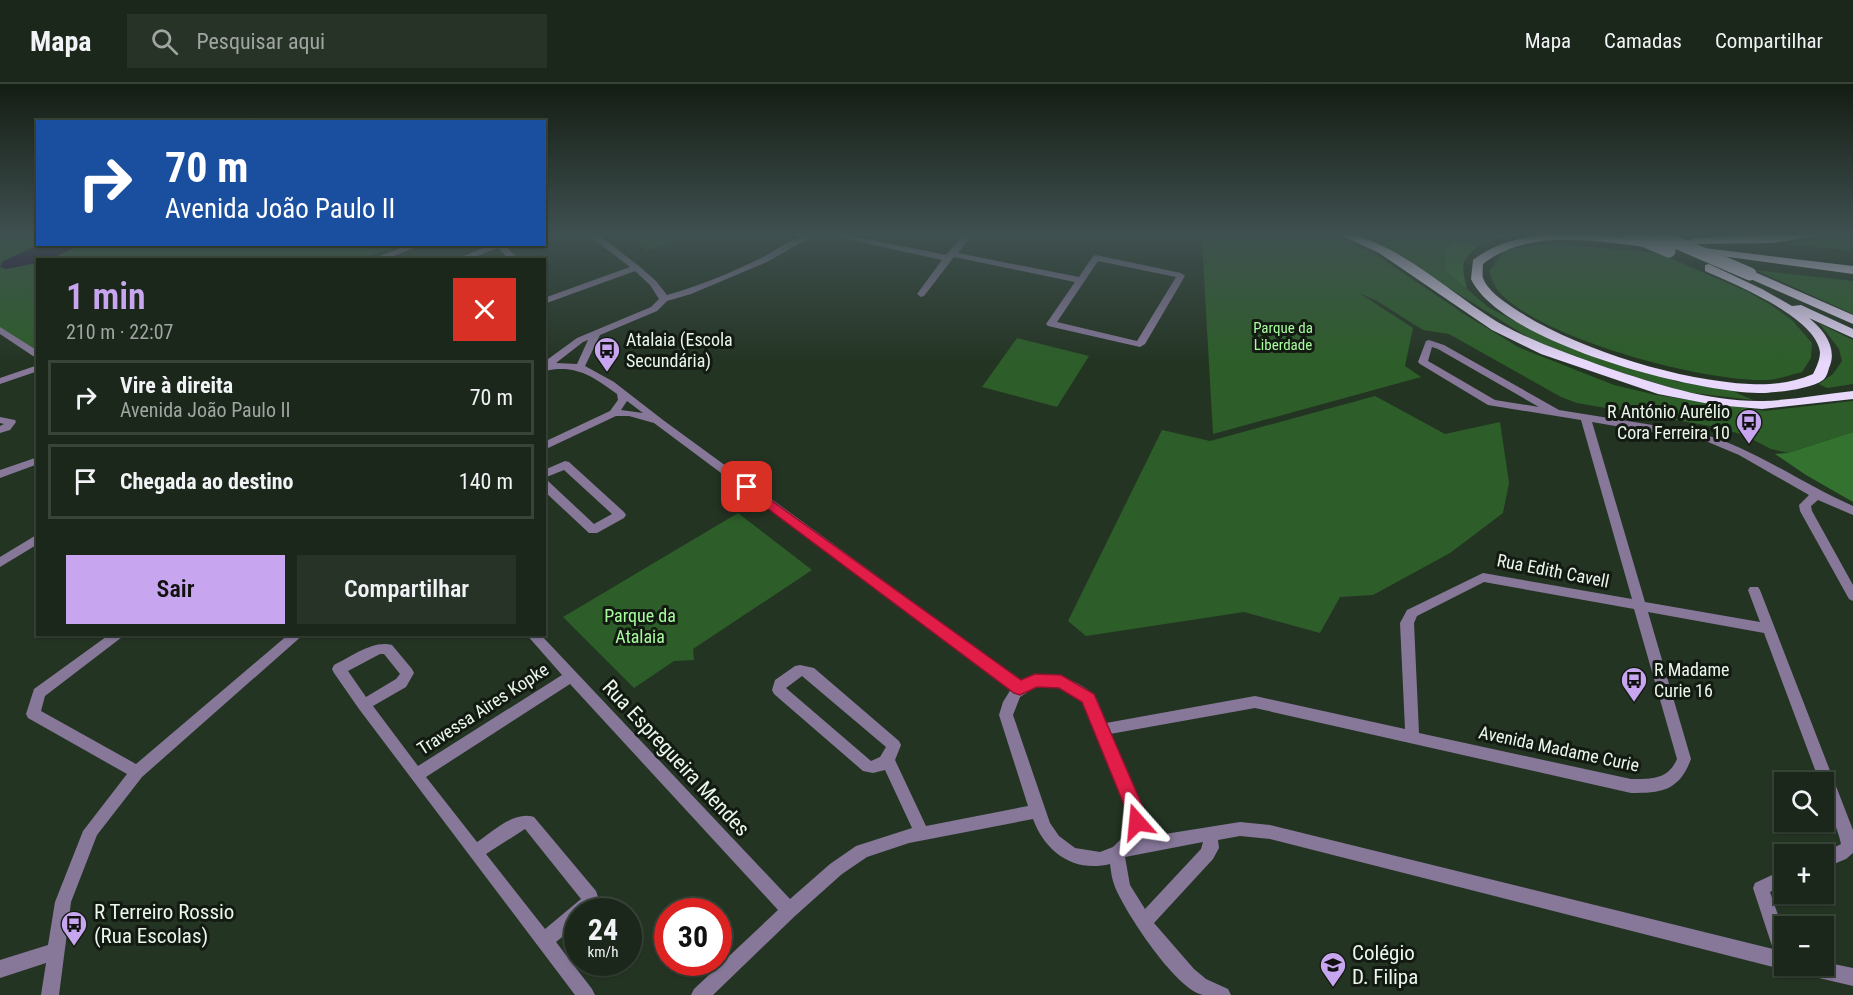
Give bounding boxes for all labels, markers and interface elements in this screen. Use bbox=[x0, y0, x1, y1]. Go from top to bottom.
search box bbox=[127, 14, 547, 68]
text: Mapa bbox=[30, 25, 91, 58]
icon: search bbox=[148, 25, 181, 58]
text: Pesquisar aqui bbox=[196, 29, 325, 54]
text: Mapa bbox=[1525, 29, 1571, 53]
text: Camadas bbox=[1604, 29, 1682, 53]
text: Compartilhar bbox=[1715, 29, 1823, 53]
text: 70 m bbox=[165, 143, 248, 192]
icon: right bbox=[66, 144, 144, 222]
text: Avenida João Paulo II bbox=[165, 193, 395, 225]
text: 1 min bbox=[66, 276, 146, 318]
button: close bbox=[453, 278, 516, 341]
park label: Parque da Liberdade bbox=[1253, 319, 1313, 354]
text: 210 m · 22:07 bbox=[66, 320, 173, 344]
place label: Atalaia (Escola Secundária) bbox=[626, 329, 733, 372]
bus stop icon: Atalaia (Escola Secundária) bbox=[592, 335, 622, 373]
text: Vire à direita bbox=[120, 373, 233, 398]
icon: right bbox=[69, 381, 102, 414]
text: 70 m bbox=[470, 385, 513, 410]
text: Avenida João Paulo II bbox=[120, 398, 291, 422]
place label: R António Aurélio Cora Ferreira 10 bbox=[1607, 401, 1730, 443]
bus stop icon: R António Aurélio Cora Ferreira 10 bbox=[1734, 407, 1764, 445]
pin bbox=[721, 461, 772, 512]
icon: arrive bbox=[69, 465, 102, 498]
text: Chegada ao destino bbox=[120, 469, 294, 494]
text: 140 m bbox=[459, 469, 513, 494]
icon: arrive bbox=[730, 470, 763, 503]
street label: Rua Edith Cavell bbox=[1495, 549, 1611, 592]
button: Sair bbox=[66, 555, 285, 624]
button: Compartilhar bbox=[297, 555, 516, 624]
park label: Parque da Atalaia bbox=[604, 605, 676, 647]
street label: Travessa Aires Kopke bbox=[413, 658, 552, 759]
place label: R Madame Curie 16 bbox=[1654, 659, 1729, 701]
bus stop icon: R Madame Curie 16 bbox=[1619, 665, 1649, 703]
street label: Rua Espregueira Mendes bbox=[598, 675, 754, 841]
street label: Avenida Madame Curie bbox=[1477, 721, 1641, 776]
map controls bbox=[1774, 772, 1834, 976]
button: search bbox=[1774, 772, 1834, 832]
position arrow bbox=[1105, 790, 1169, 854]
button: + bbox=[1774, 844, 1834, 904]
speed limit sign: 30 bbox=[654, 898, 732, 976]
place label: R Terreiro Rossio (Rua Escolas) bbox=[94, 900, 234, 948]
bus stop icon: R Terreiro Rossio (Rua Escolas) bbox=[59, 909, 89, 947]
text: 24 bbox=[588, 912, 618, 947]
button: − bbox=[1774, 916, 1834, 976]
place label: Colégio D. Filipa bbox=[1352, 941, 1418, 989]
text: km/h bbox=[588, 943, 618, 961]
school or university icon: Colégio D. Filipa bbox=[1318, 950, 1348, 988]

